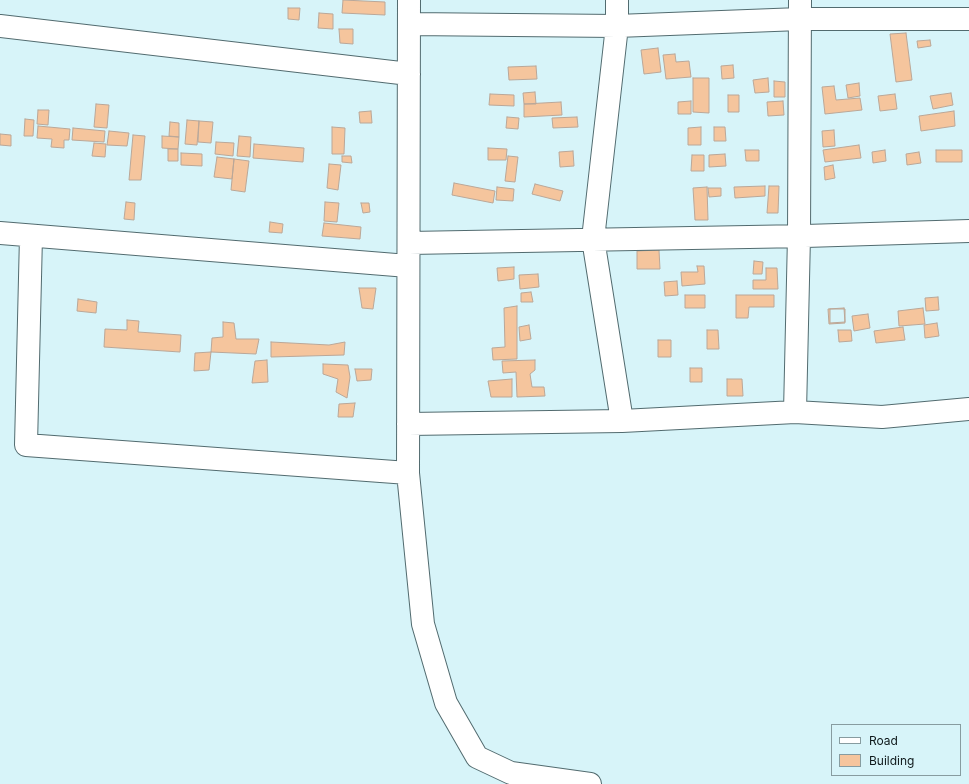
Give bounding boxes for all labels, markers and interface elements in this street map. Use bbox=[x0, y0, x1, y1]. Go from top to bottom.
legend bbox=[831, 724, 961, 776]
text: Road bbox=[869, 733, 898, 748]
text: Building bbox=[869, 753, 914, 768]

